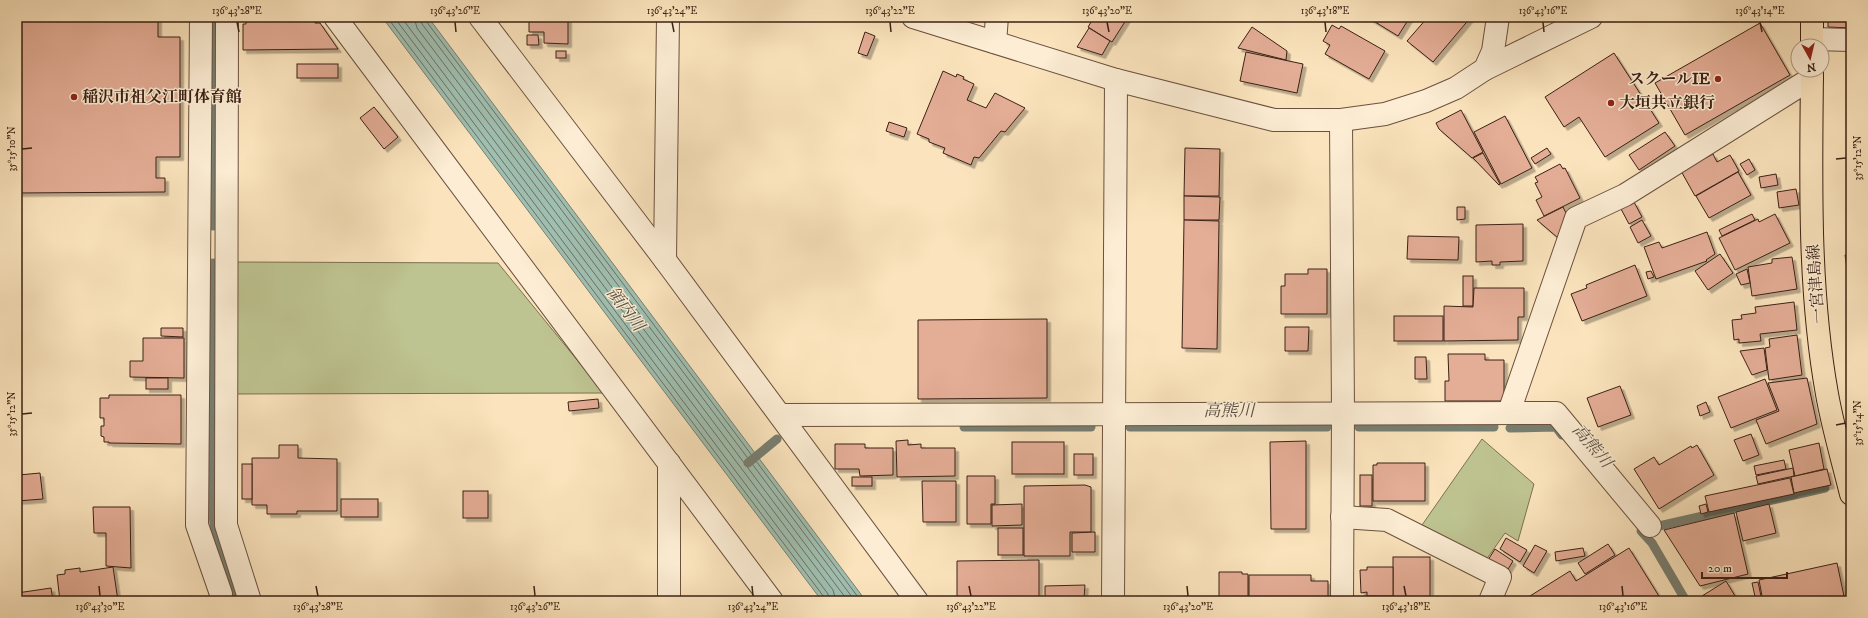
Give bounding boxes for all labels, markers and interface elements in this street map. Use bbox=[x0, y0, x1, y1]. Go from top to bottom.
text: 136°43'28"E bbox=[212, 5, 262, 17]
text: 136°43'26"E bbox=[430, 5, 480, 17]
text: 136°43'24"E bbox=[647, 5, 697, 17]
text: 136°43'22"E bbox=[865, 5, 915, 17]
text: 136°43'20"E bbox=[1082, 5, 1132, 17]
text: 136°43'18"E bbox=[1301, 5, 1349, 17]
text: 136°43'16"E bbox=[1519, 5, 1567, 17]
text: 136°43'14"E bbox=[1735, 5, 1785, 17]
north arrow bbox=[1790, 38, 1830, 78]
text: N bbox=[1806, 59, 1817, 74]
place label: スクールIE bbox=[1628, 69, 1711, 89]
marker: スクールIE bbox=[1713, 74, 1723, 84]
place label: 稲沢市祖父江町体育館 bbox=[82, 87, 242, 107]
marker: 稲沢市祖父江町体育館 bbox=[69, 92, 79, 102]
place label: 大垣共立銀行 bbox=[1619, 93, 1715, 113]
marker: 大垣共立銀行 bbox=[1606, 98, 1616, 108]
text: 35°15'10"N bbox=[6, 126, 18, 172]
text: 35°15'12"N bbox=[1852, 136, 1864, 180]
street label: 一宮津島線 bbox=[1803, 243, 1829, 325]
water label: 領内川 bbox=[601, 282, 650, 338]
text: 35°15'12"N bbox=[6, 392, 18, 436]
water label: 高熊川 bbox=[1204, 400, 1256, 422]
text: 35°15'14"N bbox=[1852, 400, 1864, 446]
water label: 高熊川 bbox=[1567, 419, 1618, 474]
scale bar bbox=[1702, 554, 1787, 580]
text: 20 m bbox=[1708, 561, 1732, 576]
text: 136°43'30"E bbox=[75, 601, 125, 613]
text: 136°43'28"E bbox=[293, 601, 343, 613]
text: 136°43'26"E bbox=[510, 601, 560, 613]
text: 136°43'24"E bbox=[728, 601, 778, 613]
text: 136°43'22"E bbox=[946, 601, 996, 613]
text: 136°43'20"E bbox=[1163, 601, 1213, 613]
text: 136°43'18"E bbox=[1382, 601, 1430, 613]
text: 136°43'16"E bbox=[1599, 601, 1647, 613]

